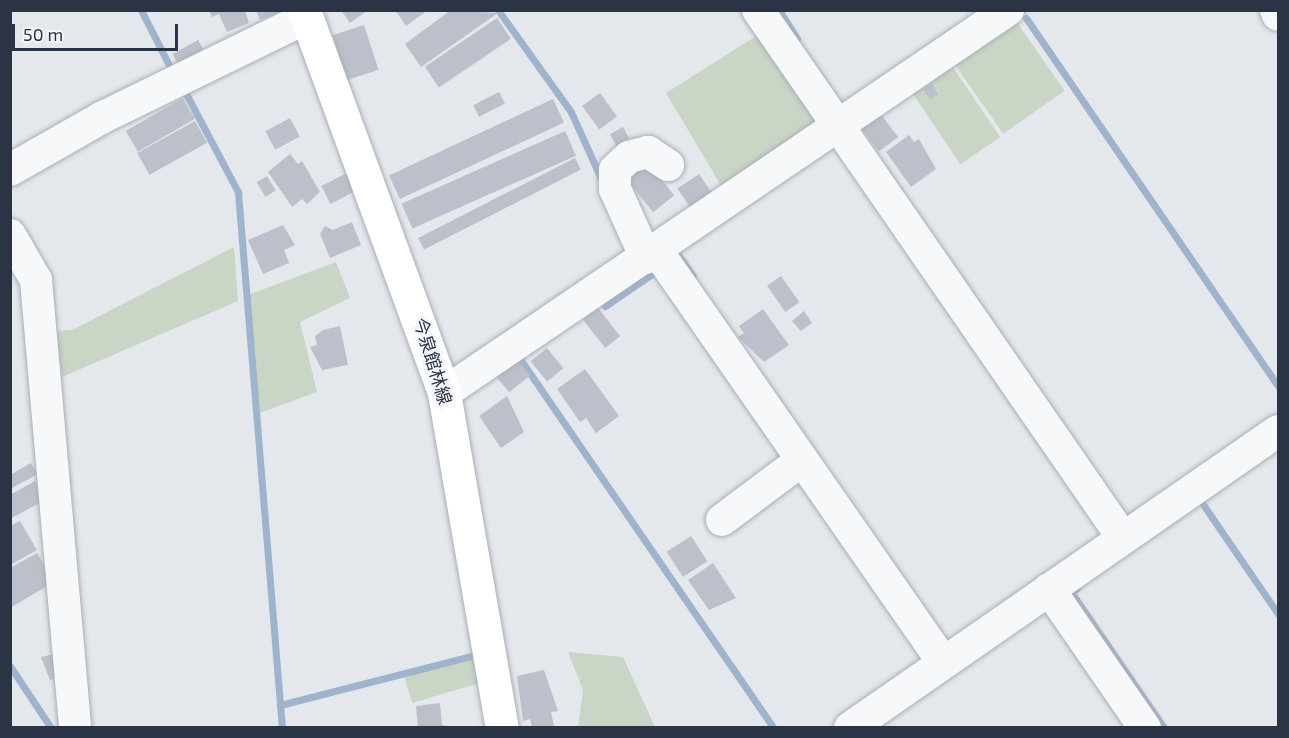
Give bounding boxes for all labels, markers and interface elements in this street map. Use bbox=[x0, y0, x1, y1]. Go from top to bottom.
scale bar bbox=[15, 12, 182, 50]
text: 50 m bbox=[23, 23, 63, 45]
street label: 今泉館林線 bbox=[410, 315, 456, 407]

